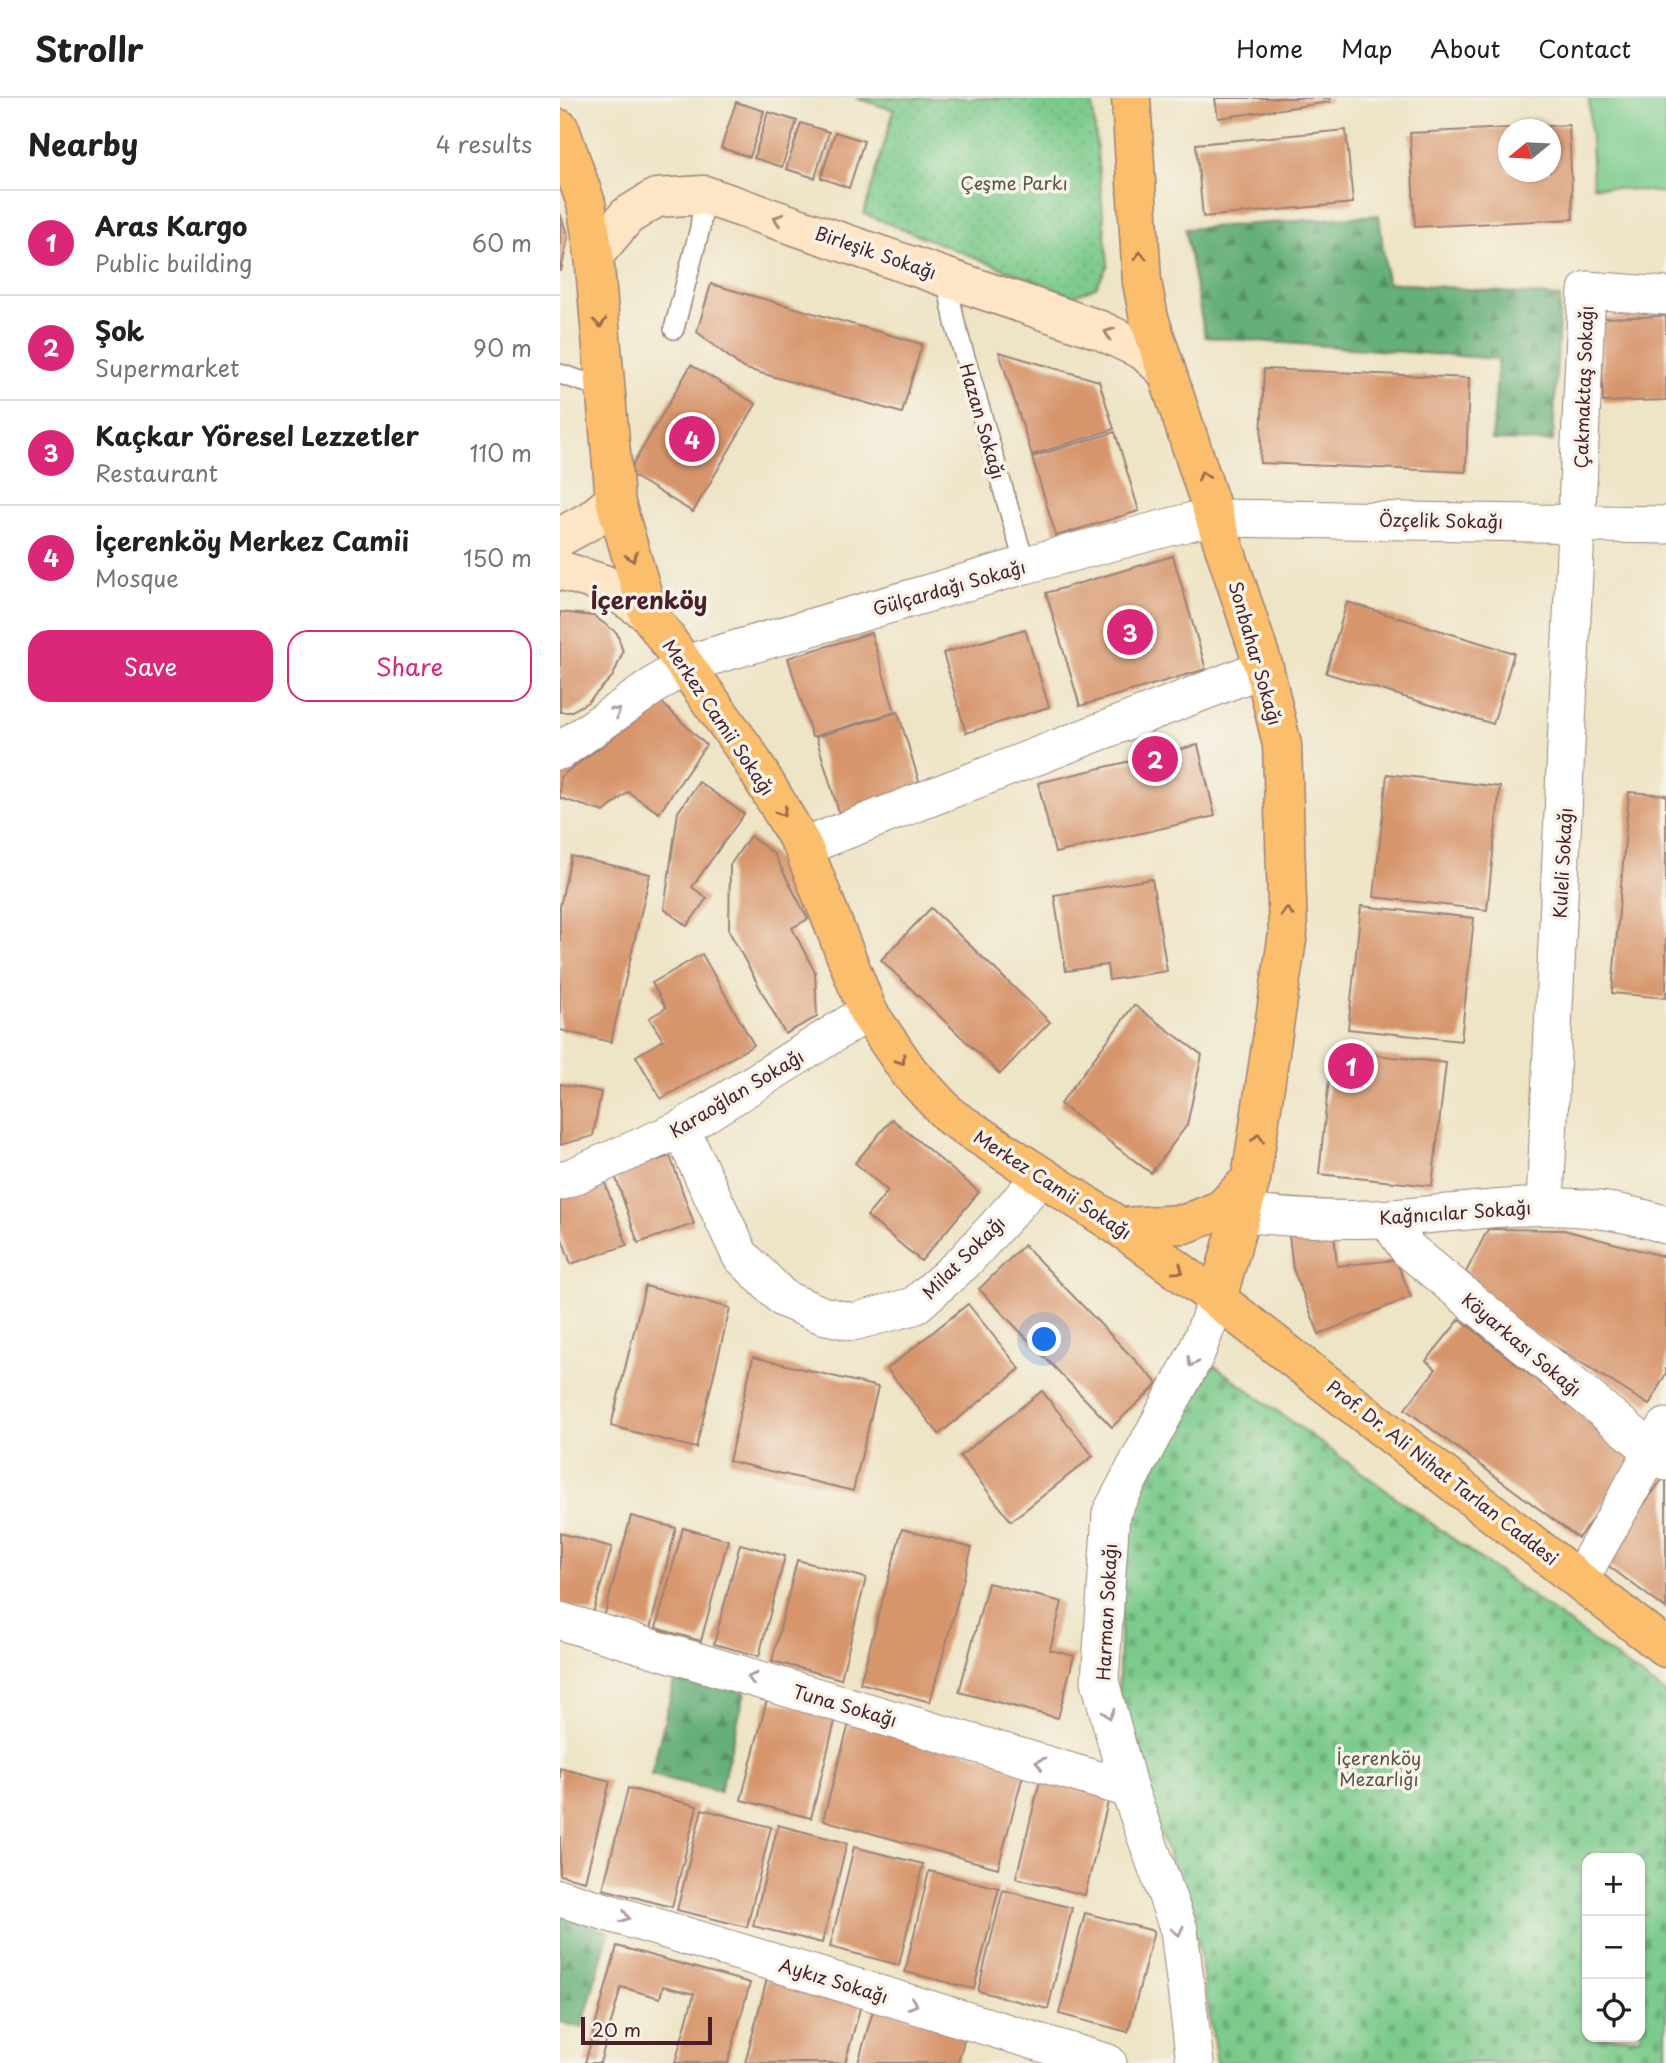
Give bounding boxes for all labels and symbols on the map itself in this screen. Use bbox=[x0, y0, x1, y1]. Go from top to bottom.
north arrow bbox=[1498, 119, 1561, 182]
park label: Çeşme Parkı bbox=[960, 169, 1068, 196]
one-way arrow bbox=[772, 213, 784, 227]
street label: Birleşik Sokağı bbox=[812, 219, 940, 285]
one-way arrow bbox=[1133, 250, 1148, 261]
street label: Çakmaktaş Sokağı bbox=[1567, 305, 1599, 469]
one-way arrow bbox=[593, 318, 608, 329]
one-way arrow bbox=[1103, 328, 1115, 342]
street label: Hazan Sokağı bbox=[954, 360, 1012, 482]
pin: 4 bbox=[669, 413, 715, 465]
one-way arrow bbox=[1196, 471, 1211, 483]
street label: Özçelik Sokağı bbox=[1379, 505, 1503, 535]
one-way arrow bbox=[623, 550, 638, 562]
street label: Gülçardağı Sokağı bbox=[869, 552, 1029, 622]
street label: Sonbahar Sokağı bbox=[1222, 578, 1290, 728]
district label: İçerenköy bbox=[591, 581, 707, 617]
pin: 3 bbox=[1107, 606, 1153, 658]
street label: Merkez Camii Sokağı bbox=[657, 634, 781, 800]
one-way arrow bbox=[608, 708, 621, 720]
pin: 2 bbox=[1132, 733, 1178, 785]
one-way arrow bbox=[774, 804, 787, 817]
street label: Kuleli Sokağı bbox=[1546, 807, 1578, 919]
one-way arrow bbox=[1280, 907, 1295, 918]
pin: 1 bbox=[1328, 1040, 1374, 1092]
street label: Karaoğlan Sokağı bbox=[664, 1042, 808, 1144]
one-way arrow bbox=[893, 1052, 905, 1065]
street label: Merkez Camii Sokağı bbox=[969, 1123, 1137, 1245]
one-way arrow bbox=[1250, 1132, 1265, 1144]
street label: Kağnıcılar Sokağı bbox=[1378, 1193, 1532, 1231]
street label: Milat Sokağı bbox=[915, 1209, 1011, 1305]
one-way arrow bbox=[1171, 1262, 1183, 1274]
street label: Köyarkası Sokağı bbox=[1456, 1286, 1588, 1402]
your location bbox=[1027, 1322, 1061, 1356]
one-way arrow bbox=[1187, 1355, 1200, 1367]
street label: Prof. Dr. Ali Nihat Tarlan Caddesi bbox=[1322, 1373, 1564, 1571]
street label: Harman Sokağı bbox=[1089, 1543, 1123, 1681]
one-way arrow bbox=[746, 1671, 758, 1686]
street label: Tuna Sokağı bbox=[790, 1677, 900, 1733]
one-way arrow bbox=[1101, 1708, 1115, 1720]
park label: İçerenköy Mezarlığı bbox=[1337, 1744, 1421, 1792]
one-way arrow bbox=[1034, 1756, 1046, 1771]
one-way arrow bbox=[619, 1909, 631, 1924]
one-way arrow bbox=[1169, 1925, 1184, 1937]
street label: Aykız Sokağı bbox=[776, 1951, 892, 2009]
one-way arrow bbox=[907, 1996, 919, 2011]
scale bar bbox=[581, 2014, 712, 2046]

